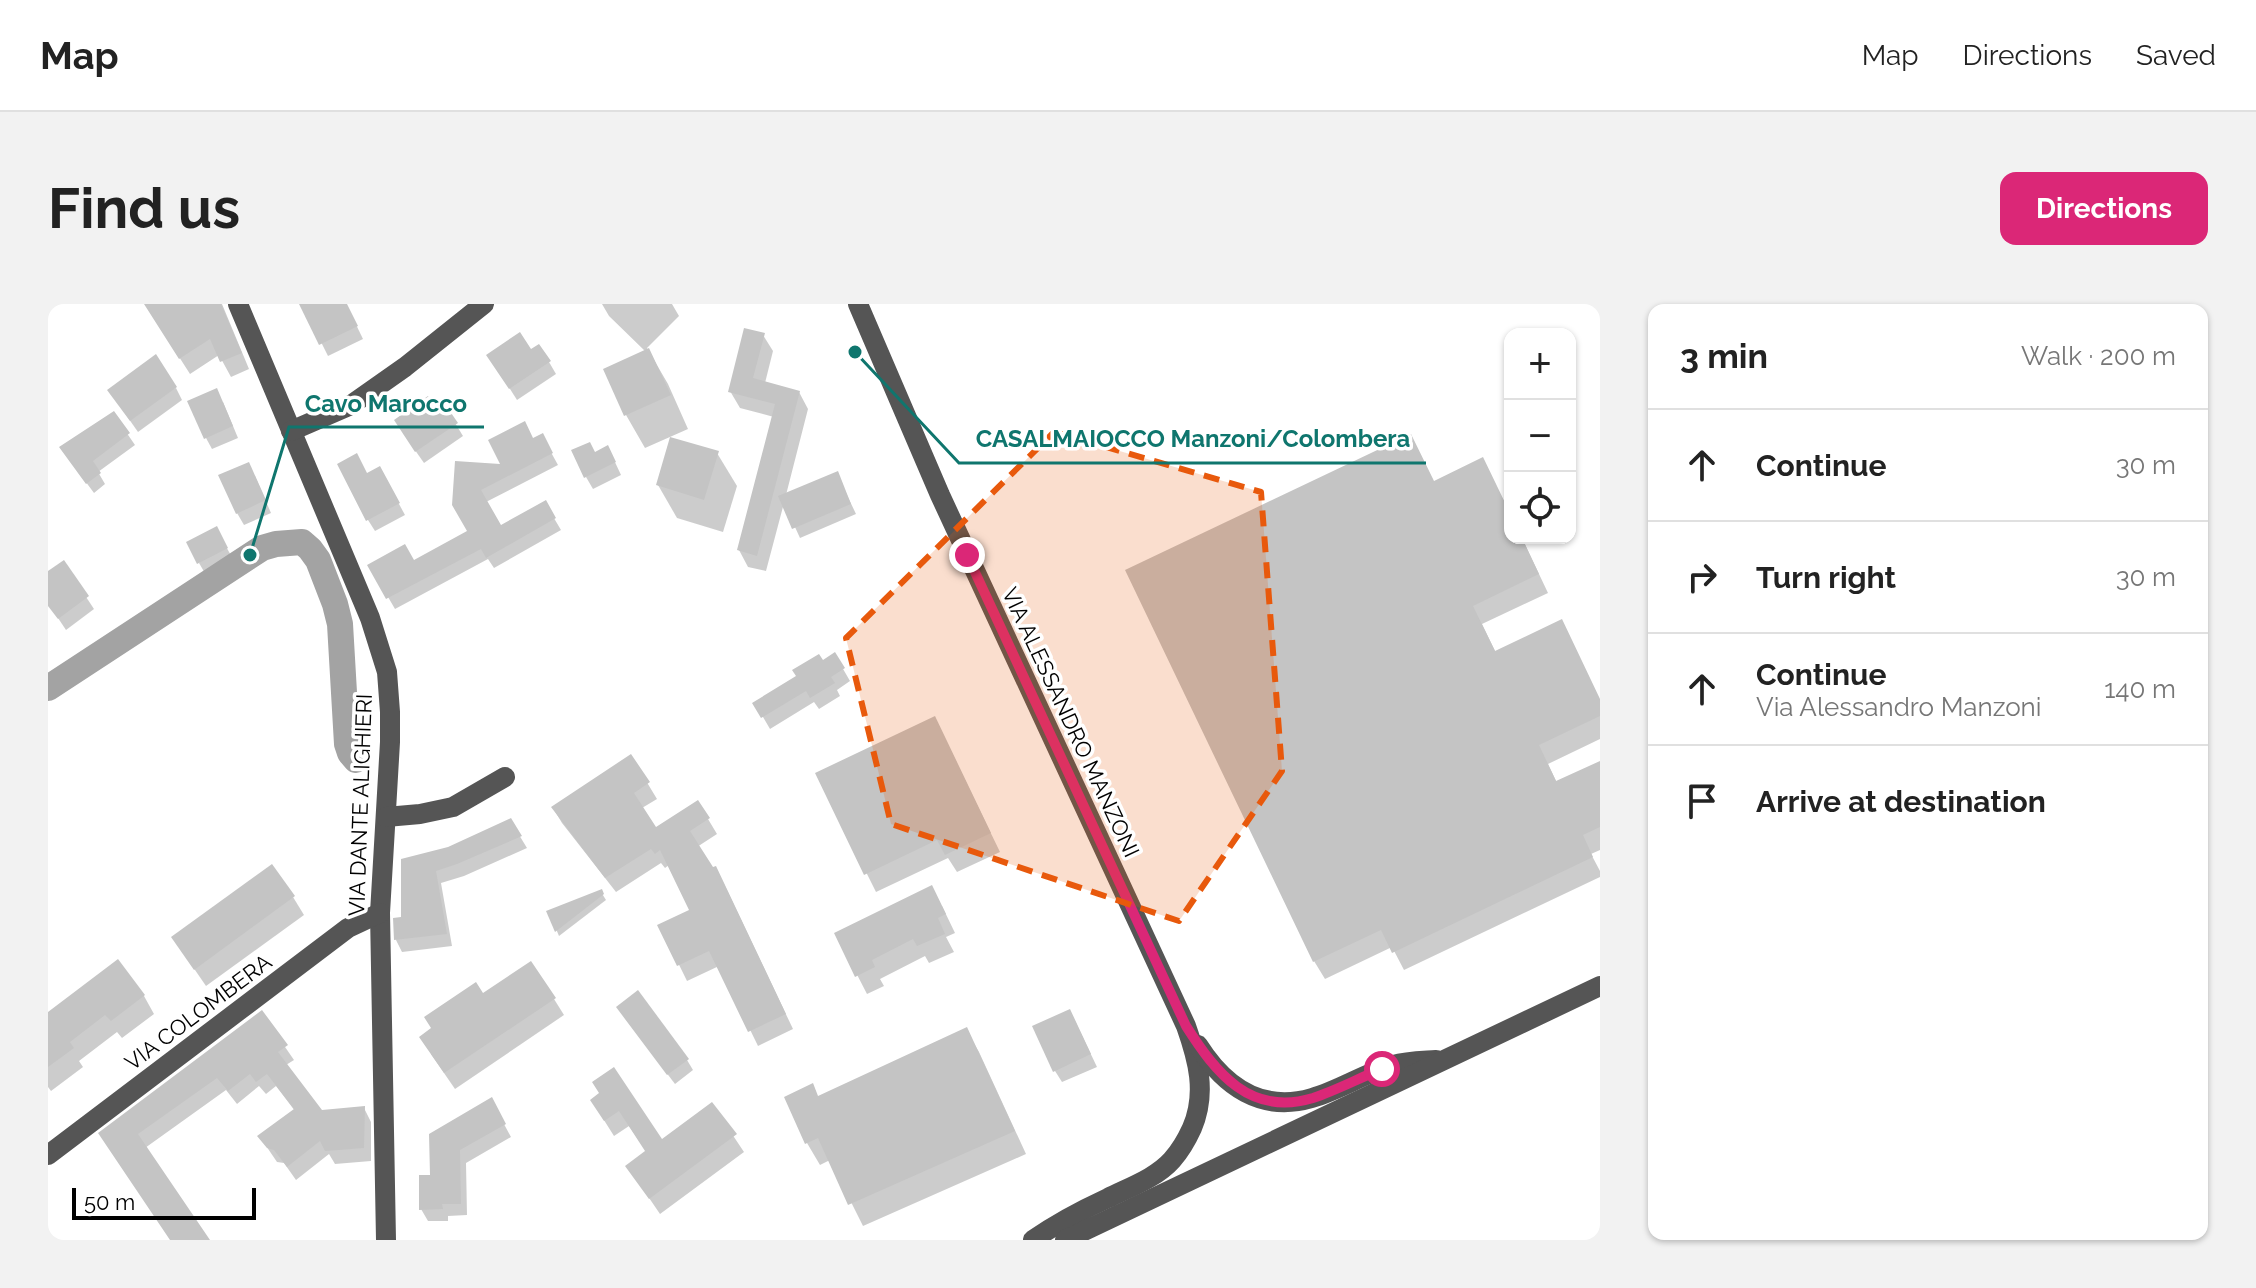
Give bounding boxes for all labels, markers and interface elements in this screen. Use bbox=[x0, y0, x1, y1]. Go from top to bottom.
text: Map bbox=[40, 33, 119, 78]
text: Map bbox=[1862, 39, 1919, 72]
text: Directions bbox=[1963, 39, 2092, 72]
text: Saved bbox=[2136, 39, 2216, 72]
button: Directions bbox=[2000, 172, 2208, 245]
text: Find us bbox=[48, 175, 240, 241]
map controls bbox=[1504, 328, 1576, 544]
button: + bbox=[1504, 328, 1576, 400]
text: 3 min bbox=[1680, 336, 1768, 376]
text: Walk · 200 m bbox=[2021, 341, 2176, 371]
callout: Cavo Marocco bbox=[289, 379, 484, 427]
text: Cavo Marocco bbox=[305, 389, 467, 418]
button: − bbox=[1504, 400, 1576, 472]
callout: CASALMAIOCCO Manzoni/Colombera bbox=[959, 415, 1426, 463]
text: CASALMAIOCCO Manzoni/Colombera bbox=[976, 424, 1411, 453]
icon: ahead bbox=[1680, 443, 1724, 487]
text: Continue bbox=[1756, 448, 1887, 483]
text: 30 m bbox=[2116, 450, 2176, 480]
button: locate bbox=[1504, 472, 1576, 544]
route end bbox=[949, 537, 985, 573]
icon: right bbox=[1680, 555, 1724, 599]
text: Turn right bbox=[1756, 560, 1896, 595]
text: 30 m bbox=[2116, 562, 2176, 592]
street label: VIA ALESSANDRO MANZONI bbox=[997, 583, 1145, 861]
text: Continue bbox=[1756, 657, 1887, 692]
icon: ahead bbox=[1680, 667, 1724, 711]
text: 140 m bbox=[2104, 674, 2176, 704]
text: Via Alessandro Manzoni bbox=[1756, 692, 2041, 722]
street label: VIA DANTE ALIGHIERI bbox=[343, 693, 377, 917]
icon: arrive bbox=[1680, 779, 1724, 823]
text: Arrive at destination bbox=[1756, 784, 2046, 819]
street label: VIA COLOMBERA bbox=[120, 948, 277, 1076]
route start bbox=[1364, 1051, 1400, 1087]
scale bar bbox=[72, 1184, 256, 1220]
text: 50 m bbox=[84, 1189, 135, 1215]

